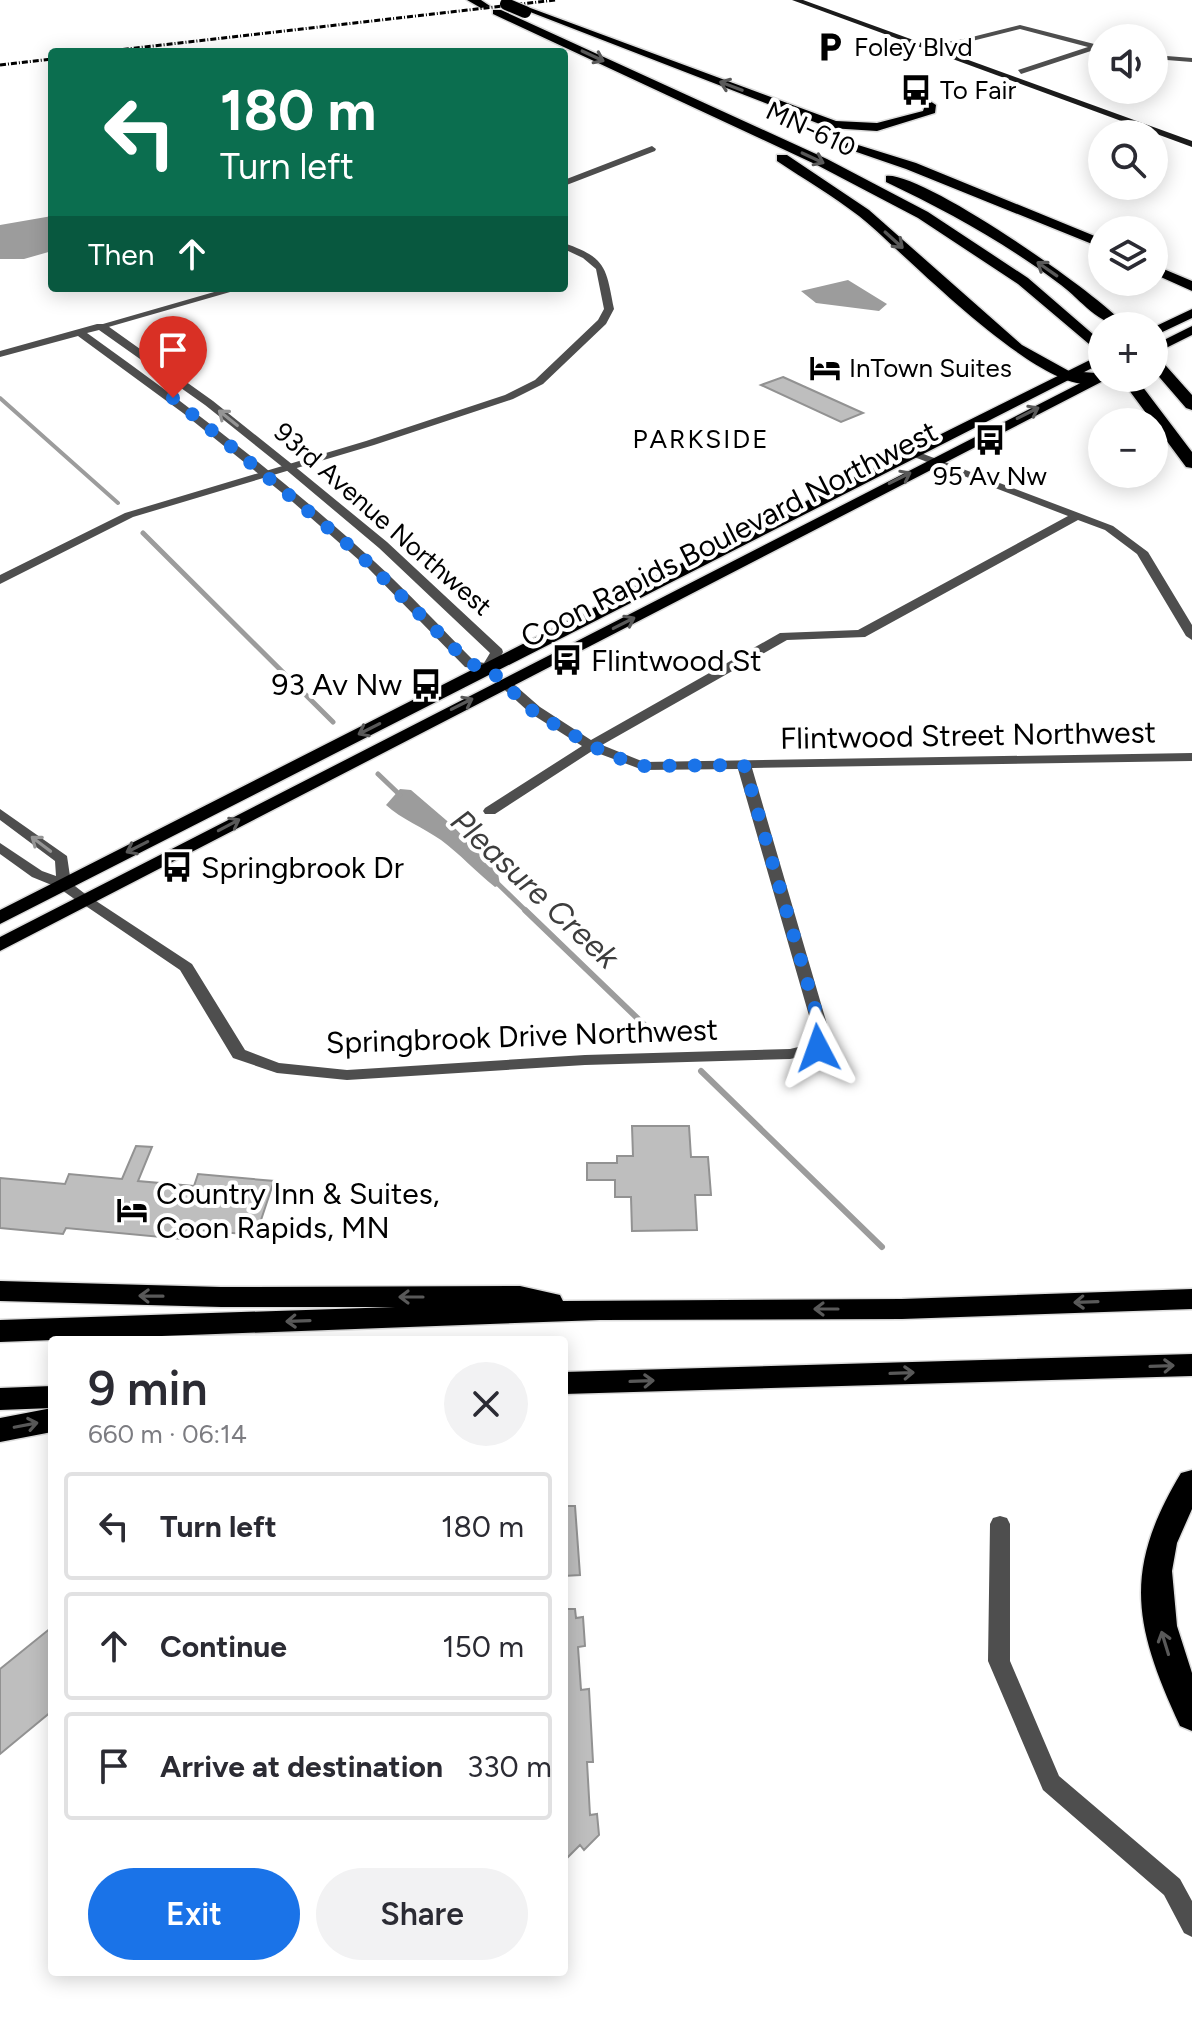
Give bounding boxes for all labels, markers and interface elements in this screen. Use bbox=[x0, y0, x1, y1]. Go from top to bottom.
map controls bbox=[1088, 24, 1168, 488]
button: sound bbox=[1088, 24, 1168, 104]
parking icon: Foley Blvd bbox=[813, 30, 847, 64]
place label: Foley Blvd bbox=[854, 31, 973, 63]
one-way arrow bbox=[581, 49, 605, 64]
bus stop icon: To Fair bbox=[899, 73, 933, 107]
place label: To Fair bbox=[940, 74, 1017, 106]
text: 180 m bbox=[220, 77, 376, 144]
one-way arrow bbox=[719, 78, 744, 92]
icon: left bbox=[88, 80, 192, 184]
street label: MN-610 bbox=[761, 94, 861, 164]
button: search bbox=[1088, 120, 1168, 200]
text: Turn left bbox=[220, 145, 354, 188]
one-way arrow bbox=[801, 151, 825, 166]
button: layers bbox=[1088, 216, 1168, 296]
one-way arrow bbox=[884, 231, 904, 250]
icon: ahead bbox=[170, 232, 214, 276]
text: Then bbox=[88, 236, 154, 273]
one-way arrow bbox=[1037, 261, 1059, 277]
button: + bbox=[1088, 312, 1168, 392]
pin bbox=[139, 316, 207, 398]
icon: arrive bbox=[151, 328, 195, 372]
hotel icon: InTown Suites bbox=[808, 351, 842, 385]
place label: InTown Suites bbox=[849, 352, 1012, 384]
one-way arrow bbox=[1016, 404, 1040, 420]
button: − bbox=[1088, 408, 1168, 488]
one-way arrow bbox=[218, 409, 239, 427]
street label: Coon Rapids Boulevard Northwest bbox=[515, 413, 943, 655]
street label: 93rd Avenue Northwest bbox=[268, 416, 499, 622]
district label: PARKSIDE bbox=[632, 423, 770, 455]
bus stop icon: 95 Av Nw bbox=[973, 423, 1007, 457]
place label: 95 Av Nw bbox=[933, 460, 1048, 492]
one-way arrow bbox=[888, 470, 912, 486]
one-way arrow bbox=[611, 615, 635, 630]
place label: Flintwood St bbox=[591, 642, 762, 679]
bus stop icon: Flintwood St bbox=[550, 643, 584, 677]
place label: 93 Av Nw bbox=[272, 666, 402, 703]
bus stop icon: 93 Av Nw bbox=[409, 667, 443, 701]
one-way arrow bbox=[450, 696, 474, 712]
street label: Flintwood Street Northwest bbox=[780, 713, 1156, 757]
one-way arrow bbox=[357, 721, 381, 737]
water label: Pleasure Creek bbox=[443, 802, 628, 977]
one-way arrow bbox=[216, 817, 240, 833]
one-way arrow bbox=[31, 835, 53, 852]
one-way arrow bbox=[126, 840, 150, 856]
place label: Springbrook Dr bbox=[201, 849, 404, 886]
bus stop icon: Springbrook Dr bbox=[160, 850, 194, 884]
position arrow bbox=[776, 1006, 860, 1090]
street label: Springbrook Drive Northwest bbox=[325, 1011, 719, 1061]
place label: Country Inn & Suites, Coon Rapids, MN bbox=[156, 1175, 439, 1246]
hotel icon: Country Inn & Suites, Coon Rapids, MN bbox=[115, 1193, 149, 1227]
one-way arrow bbox=[138, 1288, 165, 1304]
one-way arrow bbox=[398, 1289, 425, 1305]
one-way arrow bbox=[1073, 1295, 1100, 1310]
one-way arrow bbox=[813, 1301, 840, 1317]
one-way arrow bbox=[285, 1313, 312, 1328]
one-way arrow bbox=[1148, 1358, 1175, 1374]
text: 9 min bbox=[88, 1359, 208, 1417]
button: close bbox=[444, 1362, 528, 1446]
one-way arrow bbox=[888, 1366, 915, 1381]
one-way arrow bbox=[628, 1373, 655, 1388]
one-way arrow bbox=[13, 1417, 38, 1432]
text: 660 m · 06:14 bbox=[88, 1418, 247, 1450]
icon: left bbox=[92, 1504, 136, 1548]
text: Turn left bbox=[160, 1508, 277, 1545]
text: 180 m bbox=[441, 1508, 524, 1545]
icon: ahead bbox=[92, 1624, 136, 1668]
text: Continue bbox=[160, 1628, 287, 1665]
text: 150 m bbox=[442, 1628, 524, 1665]
one-way arrow bbox=[1157, 1630, 1172, 1656]
icon: arrive bbox=[92, 1744, 136, 1788]
text: Arrive at destination bbox=[160, 1748, 443, 1785]
text: 330 m bbox=[467, 1748, 552, 1785]
button: Exit bbox=[88, 1868, 300, 1960]
button: Share bbox=[316, 1868, 528, 1960]

